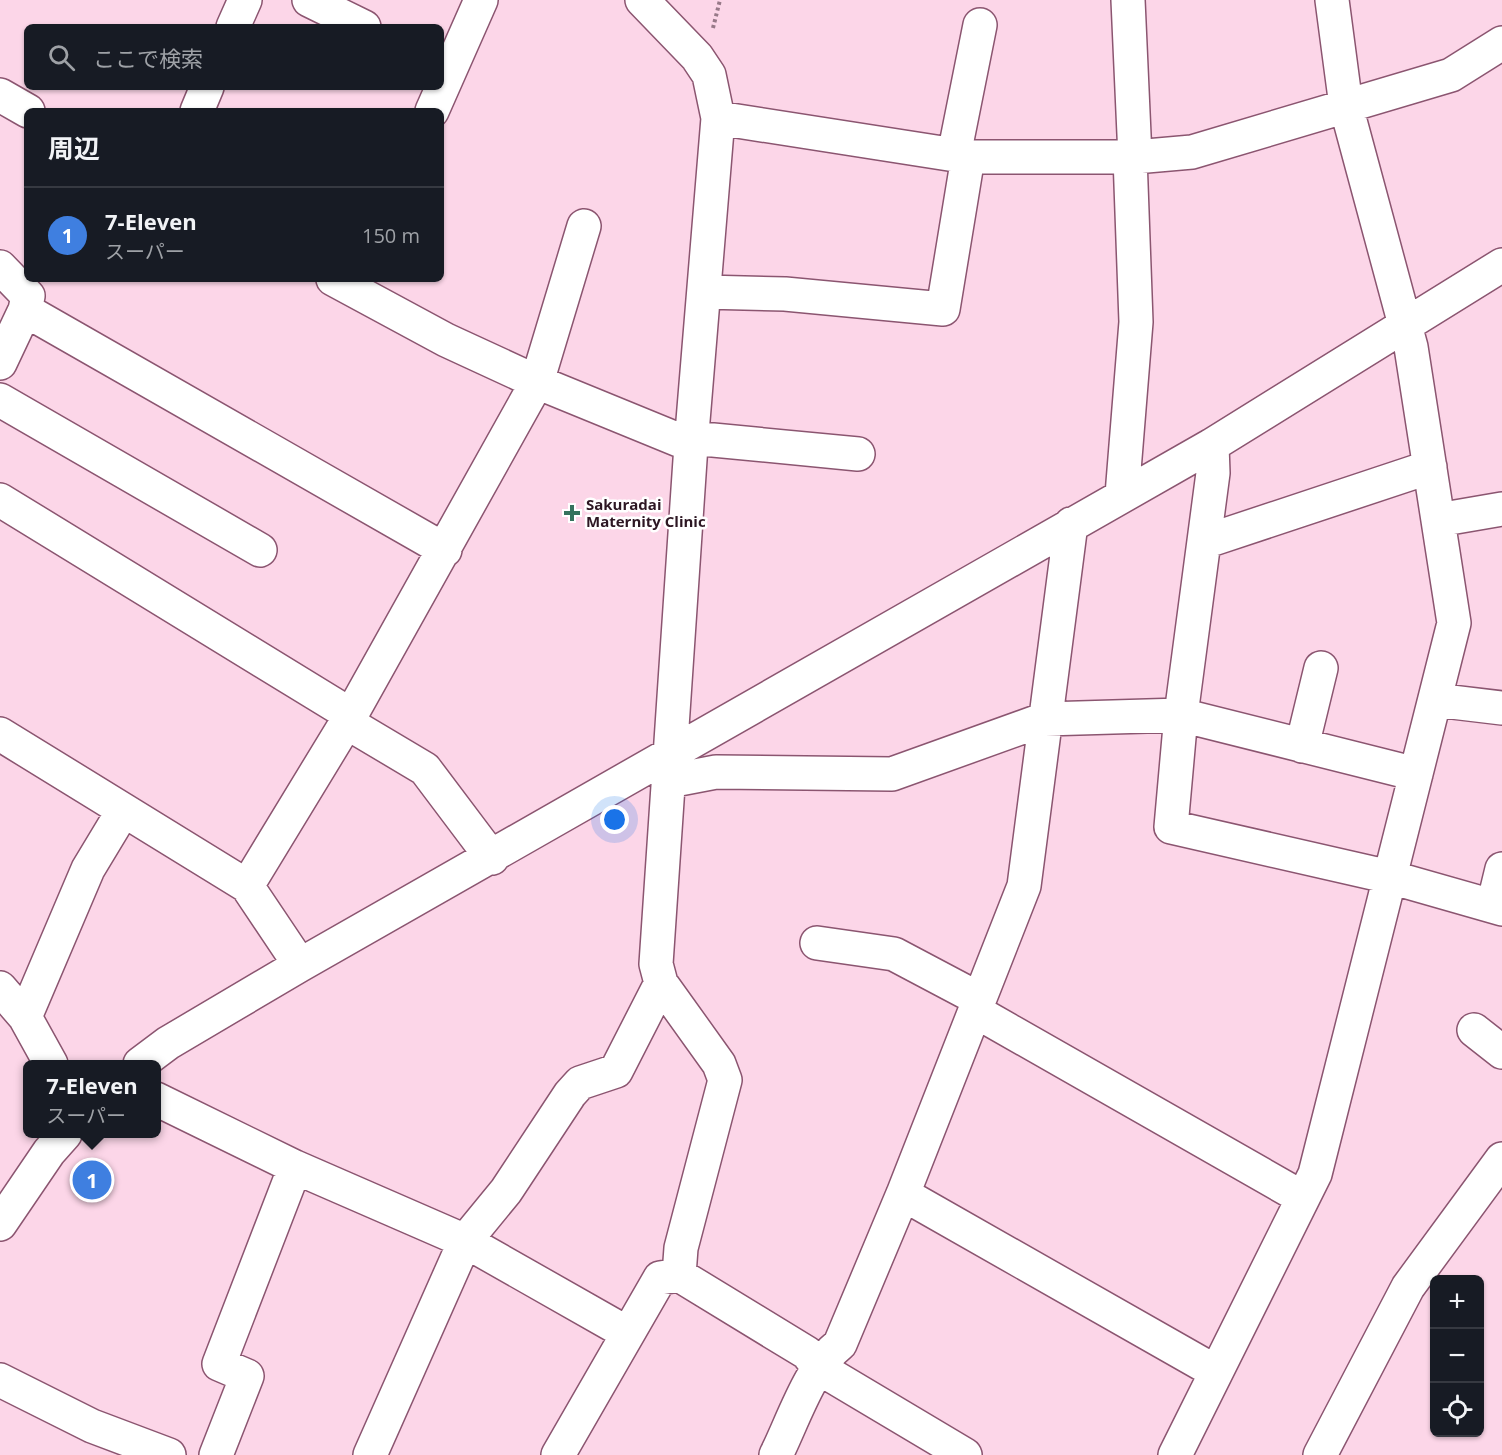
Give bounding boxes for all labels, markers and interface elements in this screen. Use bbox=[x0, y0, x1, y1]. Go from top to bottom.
search box bbox=[24, 24, 444, 90]
icon: search bbox=[45, 41, 78, 74]
text: ここで検索 bbox=[93, 43, 203, 73]
text: 周辺 bbox=[48, 130, 100, 166]
text: 7-Eleven bbox=[105, 206, 197, 236]
text: 1 bbox=[62, 222, 73, 249]
text: 150 m bbox=[362, 222, 420, 249]
text: スーパー bbox=[105, 238, 185, 265]
place label: Sakuradai Maternity Clinic bbox=[586, 494, 706, 531]
marker: Sakuradai Maternity Clinic bbox=[563, 504, 581, 522]
your location bbox=[600, 805, 629, 834]
popup bbox=[23, 1060, 161, 1138]
text: 7-Eleven bbox=[46, 1070, 138, 1100]
text: スーパー bbox=[46, 1102, 126, 1129]
pin: 1 bbox=[72, 1158, 112, 1202]
map controls bbox=[1430, 1275, 1484, 1437]
button: + bbox=[1430, 1275, 1484, 1329]
button: − bbox=[1430, 1329, 1484, 1383]
button: locate bbox=[1430, 1383, 1484, 1437]

